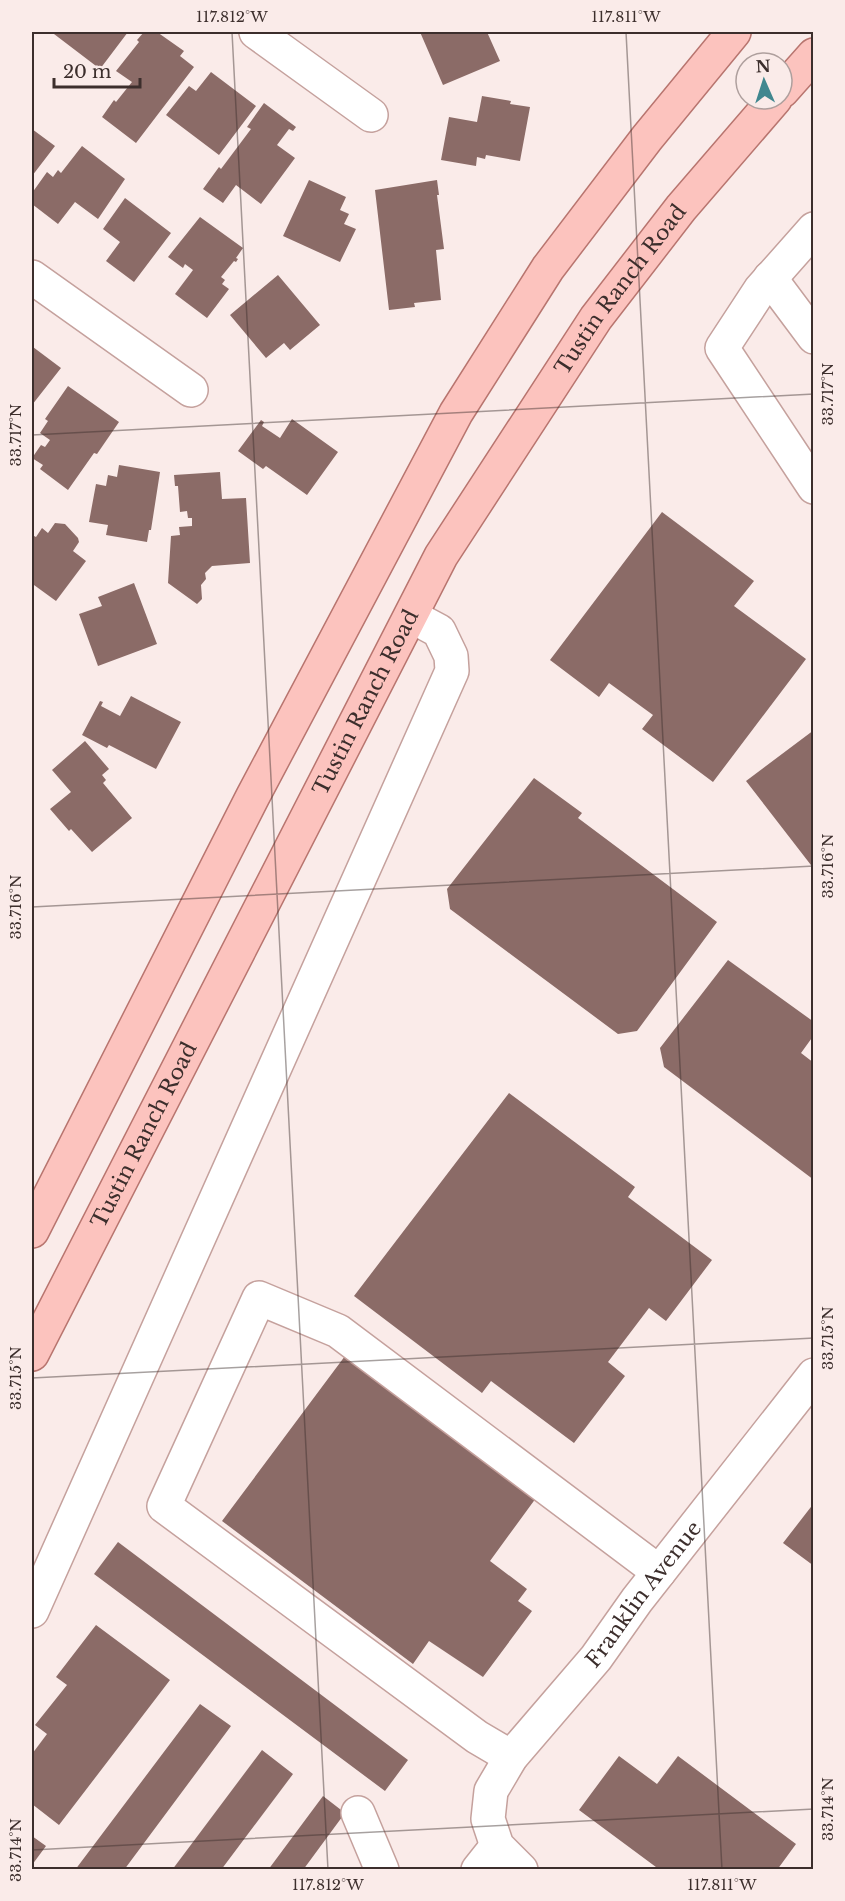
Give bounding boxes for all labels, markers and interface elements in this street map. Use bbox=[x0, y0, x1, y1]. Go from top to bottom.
text: 117.812°W bbox=[196, 7, 268, 26]
text: 117.811°W bbox=[591, 7, 661, 26]
scale bar bbox=[54, 51, 140, 89]
north arrow bbox=[734, 51, 794, 111]
text: N bbox=[755, 56, 771, 76]
text: 20 m bbox=[63, 61, 111, 83]
street label: Tustin Ranch Road bbox=[549, 199, 692, 380]
text: 33.717°N bbox=[818, 363, 837, 425]
text: 33.717°N bbox=[6, 404, 25, 466]
street label: Tustin Ranch Road bbox=[307, 605, 424, 800]
text: 33.716°N bbox=[818, 834, 837, 898]
text: 33.716°N bbox=[6, 875, 25, 939]
street label: Tustin Ranch Road bbox=[86, 1038, 203, 1232]
text: 33.715°N bbox=[818, 1306, 837, 1370]
text: 33.715°N bbox=[6, 1346, 25, 1410]
street label: Franklin Avenue bbox=[580, 1516, 707, 1673]
text: 33.714°N bbox=[818, 1777, 837, 1841]
text: 33.714°N bbox=[6, 1818, 25, 1882]
text: 117.812°W bbox=[292, 1875, 364, 1894]
text: 117.811°W bbox=[687, 1875, 757, 1894]

